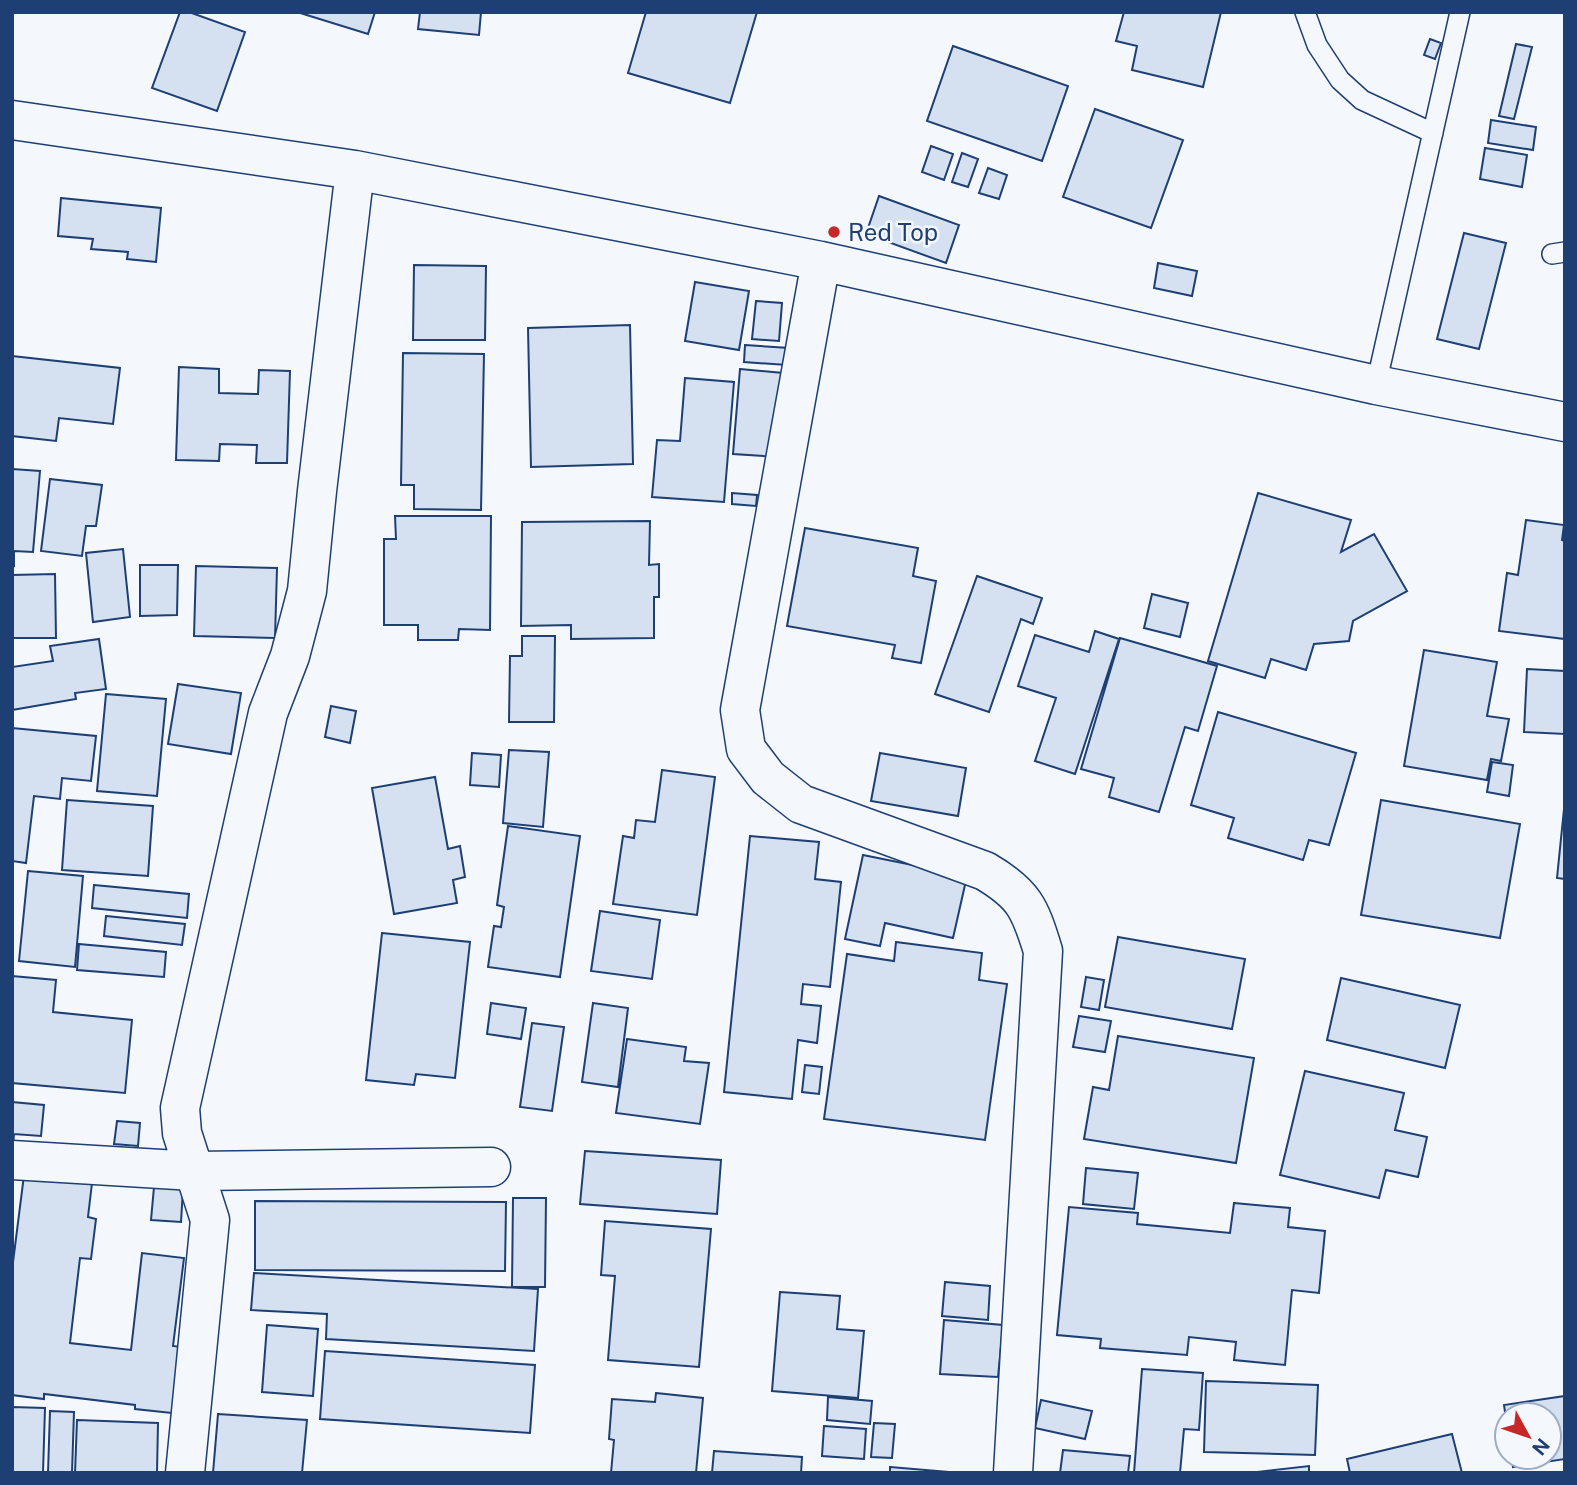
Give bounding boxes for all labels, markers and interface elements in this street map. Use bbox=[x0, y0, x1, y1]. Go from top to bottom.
place label: Red Top bbox=[848, 218, 938, 246]
marker: Red Top bbox=[826, 224, 842, 240]
north arrow bbox=[1493, 1401, 1563, 1471]
text: N bbox=[1528, 1434, 1554, 1460]

